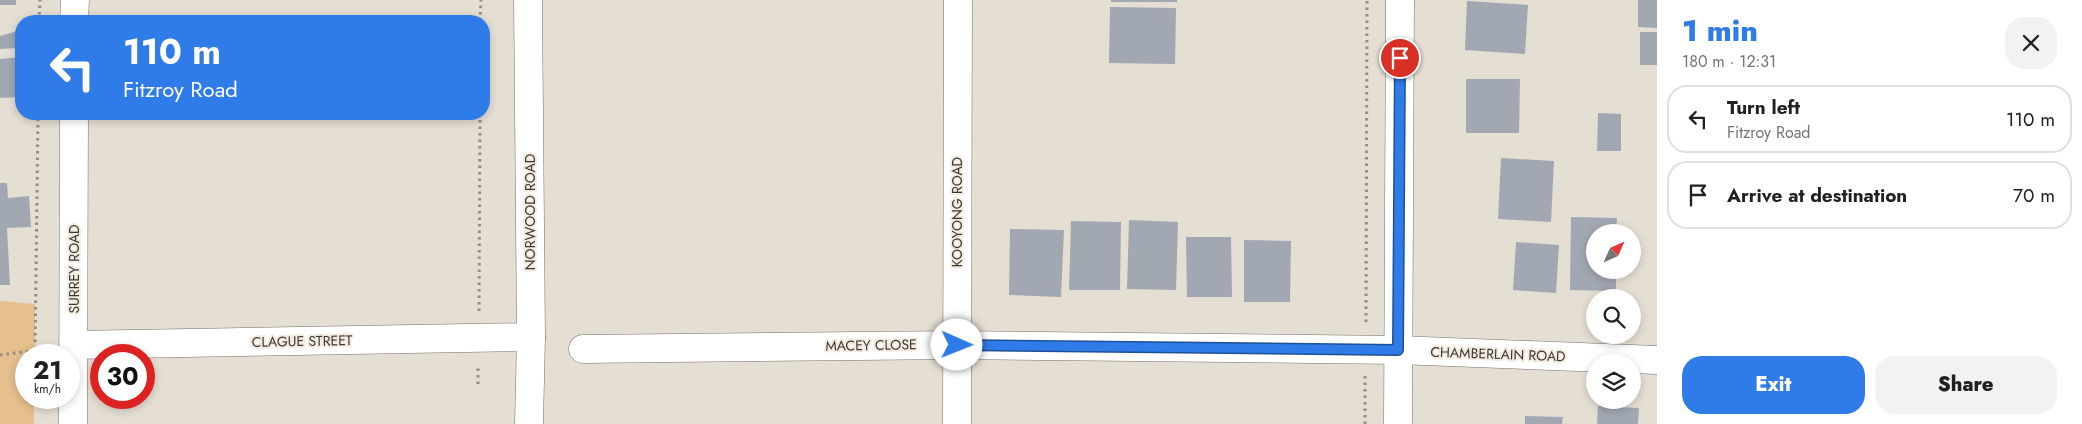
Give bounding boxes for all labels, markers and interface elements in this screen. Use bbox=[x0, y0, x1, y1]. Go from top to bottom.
text: 1 min bbox=[1682, 9, 1758, 52]
button: close bbox=[2005, 17, 2057, 69]
text: 110 m bbox=[123, 27, 221, 77]
icon: left bbox=[40, 35, 105, 100]
pin bbox=[1379, 37, 1421, 79]
icon: arrive bbox=[1386, 44, 1414, 72]
text: 180 m · 12:31 bbox=[1682, 50, 1776, 73]
text: Fitzroy Road bbox=[123, 73, 238, 105]
text: Turn left bbox=[1727, 94, 1800, 121]
icon: left bbox=[1684, 105, 1712, 133]
text: 110 m bbox=[2006, 106, 2055, 133]
text: Fitzroy Road bbox=[1727, 121, 1810, 144]
street label: NORWOOD ROAD bbox=[520, 154, 540, 270]
street label: KOOYONG ROAD bbox=[947, 157, 967, 267]
icon: arrive bbox=[1684, 181, 1712, 209]
text: Arrive at destination bbox=[1727, 182, 1907, 209]
text: 70 m bbox=[2013, 182, 2055, 209]
street label: SURREY ROAD bbox=[64, 224, 84, 314]
north arrow bbox=[1586, 224, 1641, 279]
map controls bbox=[1586, 224, 1641, 409]
button: search bbox=[1586, 289, 1641, 344]
position arrow bbox=[930, 318, 982, 370]
street label: CLAGUE STREET bbox=[252, 330, 353, 352]
street label: MACEY CLOSE bbox=[825, 334, 917, 356]
street label: CHAMBERLAIN ROAD bbox=[1430, 342, 1566, 366]
speed limit sign: 30 bbox=[90, 344, 155, 409]
text: 21 bbox=[33, 352, 62, 388]
button: layers bbox=[1586, 354, 1641, 409]
button: Exit bbox=[1682, 356, 1865, 414]
button: Share bbox=[1875, 356, 2057, 414]
text: km/h bbox=[34, 380, 61, 398]

